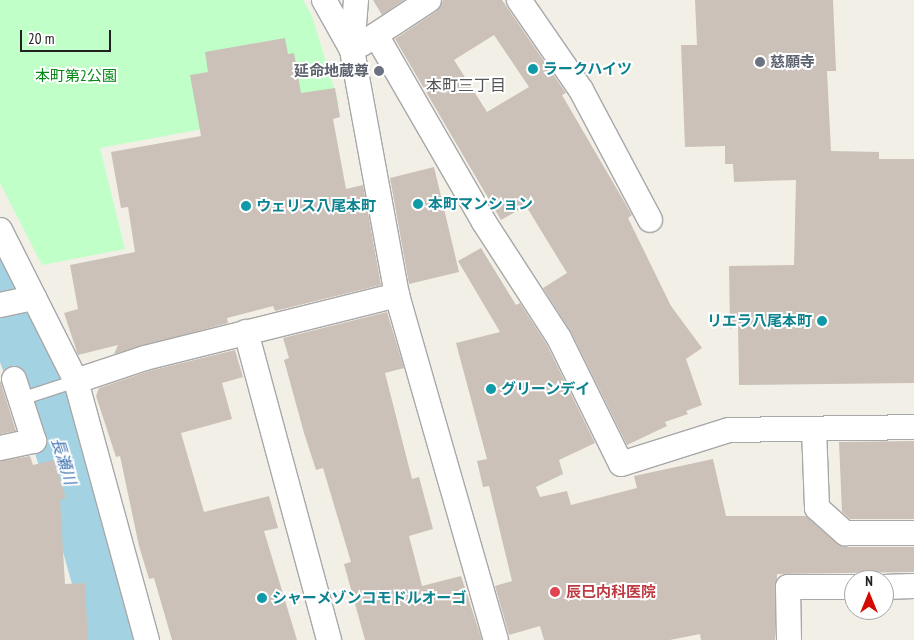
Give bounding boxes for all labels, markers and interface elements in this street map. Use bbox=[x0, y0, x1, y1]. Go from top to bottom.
scale bar bbox=[22, 20, 114, 52]
text: 20 m bbox=[28, 29, 54, 48]
place label: 慈願寺 bbox=[770, 53, 815, 71]
marker: 慈願寺 bbox=[754, 56, 766, 68]
place label: ラークハイツ bbox=[543, 60, 633, 78]
place label: 延命地蔵尊 bbox=[294, 62, 369, 80]
marker: ラークハイツ bbox=[527, 63, 539, 75]
marker: 延命地蔵尊 bbox=[373, 65, 385, 77]
park label: 本町第2公園 bbox=[35, 67, 117, 85]
district label: 本町三丁目 bbox=[426, 75, 506, 95]
place label: 本町マンション bbox=[428, 195, 533, 213]
place label: ウェリス八尾本町 bbox=[256, 197, 376, 215]
marker: 本町マンション bbox=[412, 198, 424, 210]
marker: ウェリス八尾本町 bbox=[240, 200, 252, 212]
place label: リエラ八尾本町 bbox=[707, 312, 812, 330]
marker: リエラ八尾本町 bbox=[816, 315, 828, 327]
place label: グリーンデイ bbox=[501, 380, 591, 398]
marker: グリーンデイ bbox=[485, 383, 497, 395]
water label: 長瀬川 bbox=[48, 435, 80, 487]
north arrow bbox=[844, 570, 894, 620]
text: N bbox=[865, 572, 873, 590]
place label: 辰巳内科医院 bbox=[566, 583, 656, 601]
marker: 辰巳内科医院 bbox=[548, 585, 562, 599]
place label: シャーメゾンコモドルオーゴ bbox=[272, 589, 467, 607]
marker: シャーメゾンコモドルオーゴ bbox=[256, 592, 268, 604]

